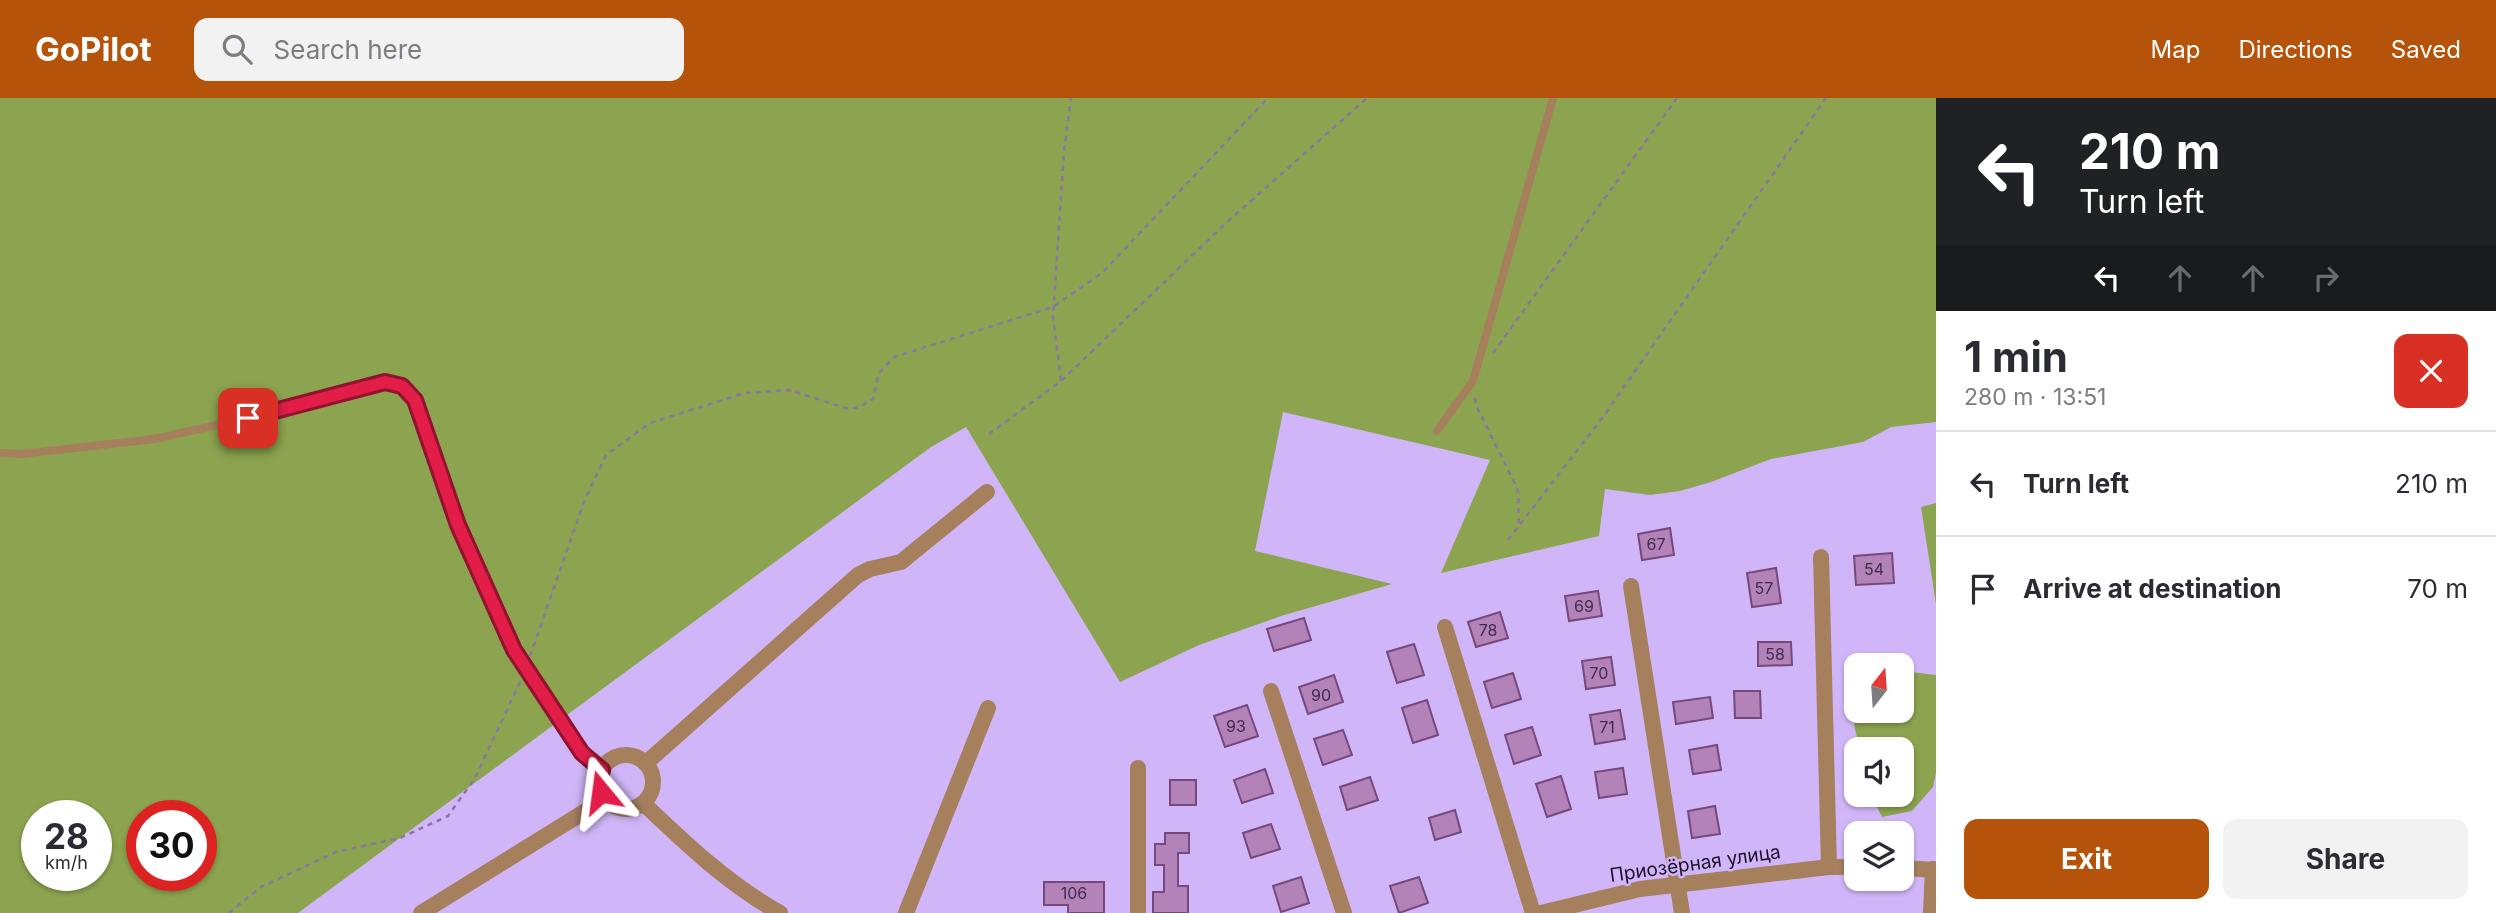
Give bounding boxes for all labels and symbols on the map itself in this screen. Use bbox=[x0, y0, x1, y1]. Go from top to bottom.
pin bbox=[218, 388, 278, 448]
house number: 67 bbox=[1647, 534, 1665, 554]
house number: 54 bbox=[1864, 559, 1884, 579]
house number: 57 bbox=[1755, 578, 1773, 598]
house number: 69 bbox=[1574, 596, 1594, 616]
house number: 78 bbox=[1479, 620, 1497, 640]
house number: 58 bbox=[1765, 644, 1785, 664]
north arrow bbox=[1844, 653, 1914, 723]
house number: 70 bbox=[1590, 663, 1608, 683]
house number: 90 bbox=[1311, 685, 1331, 705]
house number: 93 bbox=[1226, 716, 1246, 736]
house number: 71 bbox=[1599, 717, 1615, 737]
position arrow bbox=[564, 755, 638, 829]
speed limit sign: 30 bbox=[126, 800, 217, 891]
street label: Приозёрная улица bbox=[1608, 840, 1782, 887]
house number: 106 bbox=[1061, 883, 1087, 903]

